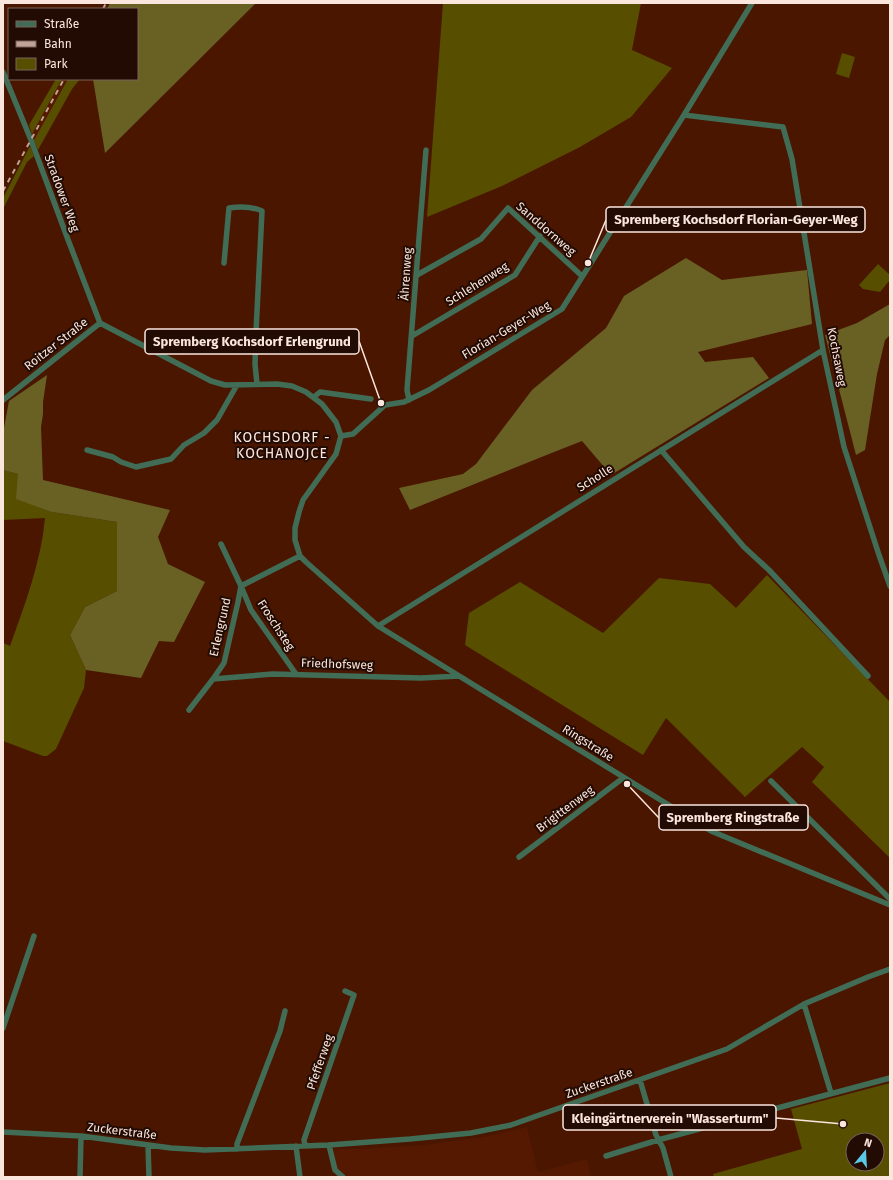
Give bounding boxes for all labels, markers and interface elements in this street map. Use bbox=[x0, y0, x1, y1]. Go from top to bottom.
legend bbox=[8, 8, 138, 80]
text: Straße bbox=[44, 17, 79, 31]
text: Bahn bbox=[44, 37, 72, 51]
text: Park bbox=[44, 57, 68, 71]
street label: Stradower Weg bbox=[42, 152, 83, 234]
street label: Sanddornweg bbox=[513, 199, 579, 259]
callout: Spremberg Kochsdorf Florian-Geyer-Weg bbox=[606, 207, 865, 232]
text: Spremberg Kochsdorf Florian-Geyer-Weg bbox=[614, 212, 858, 227]
street label: Ährenweg bbox=[396, 246, 415, 301]
street label: Schlehenweg bbox=[443, 259, 512, 309]
street label: Florian-Geyer-Weg bbox=[459, 298, 553, 362]
street label: Roitzer Straße bbox=[22, 315, 90, 373]
street label: Kochsaweg bbox=[824, 326, 850, 389]
callout: Spremberg Kochsdorf Erlengrund bbox=[145, 329, 359, 354]
text: Spremberg Kochsdorf Erlengrund bbox=[153, 334, 351, 349]
district label: KOCHSDORF - KOCHANOJCE bbox=[233, 429, 331, 462]
street label: Scholle bbox=[574, 462, 616, 494]
street label: Erlengrund bbox=[206, 596, 234, 658]
street label: Froschsteg bbox=[254, 597, 298, 654]
street label: Friedhofsweg bbox=[301, 656, 374, 672]
street label: Ringstraße bbox=[560, 722, 616, 764]
street label: Brigittenweg bbox=[533, 782, 597, 835]
callout: Spremberg Ringstraße bbox=[659, 805, 808, 830]
text: Spremberg Ringstraße bbox=[667, 810, 799, 825]
street label: Pfefferweg bbox=[304, 1032, 336, 1092]
street label: Zuckerstraße bbox=[564, 1065, 634, 1101]
callout: Kleingärtnerverein "Wasserturm" bbox=[563, 1105, 776, 1130]
text: Kleingärtnerverein "Wasserturm" bbox=[572, 1111, 769, 1126]
street label: Zuckerstraße bbox=[86, 1120, 158, 1142]
north arrow bbox=[845, 1132, 885, 1172]
text: N bbox=[862, 1136, 873, 1150]

